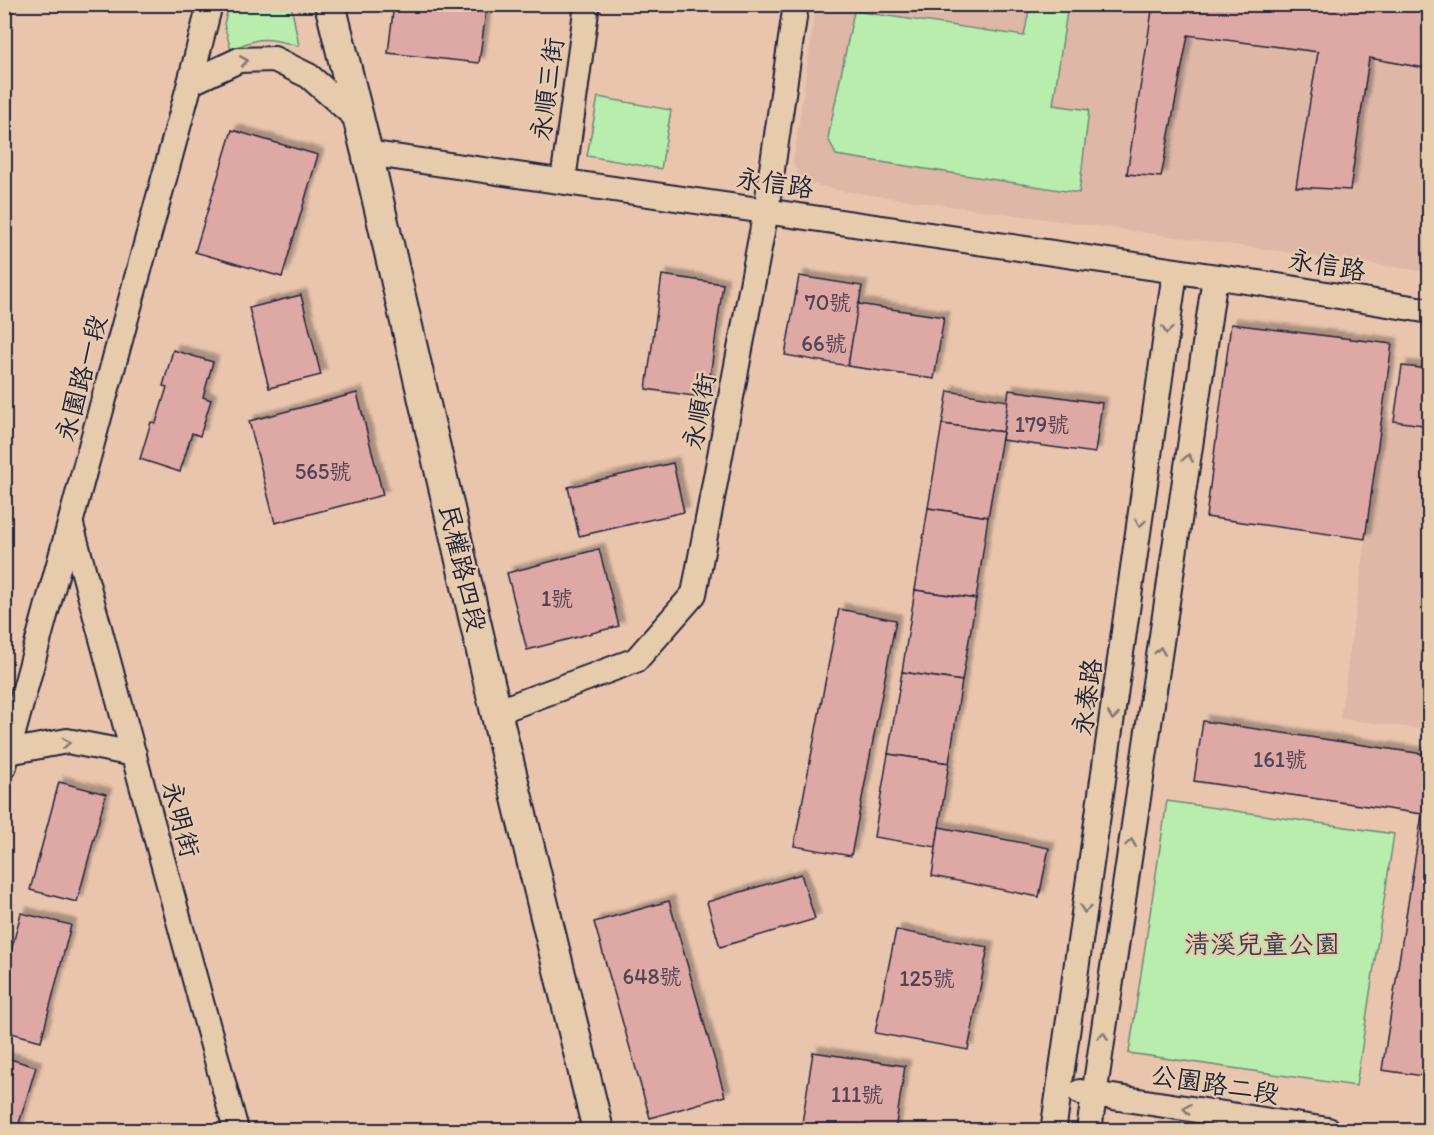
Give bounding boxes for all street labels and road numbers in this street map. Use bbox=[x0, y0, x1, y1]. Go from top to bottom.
street label: 永順三街 bbox=[524, 35, 570, 143]
street label: 永信路 bbox=[734, 162, 816, 204]
street label: 永信路 bbox=[1286, 243, 1368, 287]
street label: 永園路一段 bbox=[49, 311, 113, 445]
street label: 永順街 bbox=[676, 370, 722, 452]
street label: 民權路四段 bbox=[433, 501, 493, 635]
street label: 永泰路 bbox=[1066, 656, 1108, 738]
street label: 永明街 bbox=[155, 777, 207, 861]
street label: 公園路二段 bbox=[1148, 1058, 1282, 1110]

